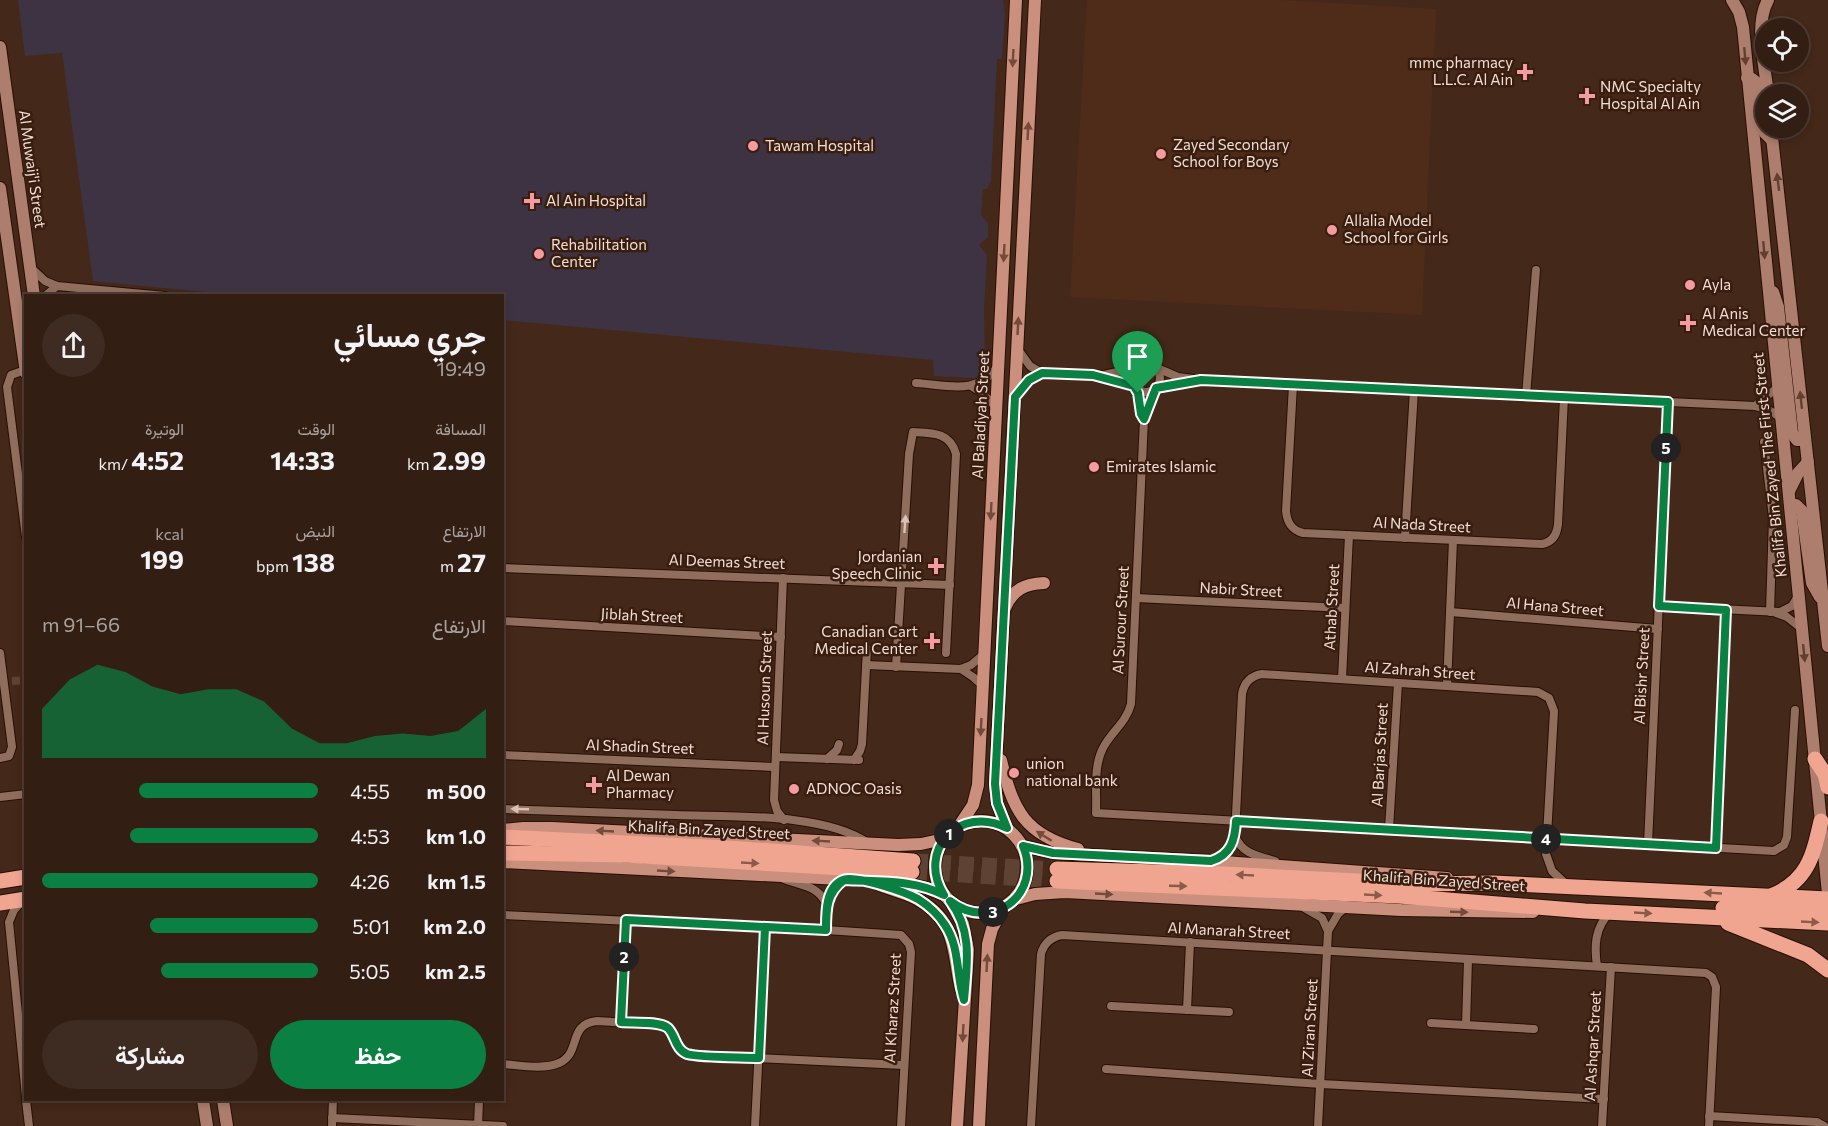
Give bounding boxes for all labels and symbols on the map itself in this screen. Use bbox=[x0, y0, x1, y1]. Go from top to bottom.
one-way arrow bbox=[1740, 47, 1750, 66]
one-way arrow bbox=[1008, 49, 1017, 68]
place label: mmc pharmacy L.L.C. Al Ain bbox=[1409, 53, 1513, 88]
marker: mmc pharmacy L.L.C. Al Ain bbox=[1518, 65, 1532, 79]
place label: NMC Specialty Hospital Al Ain bbox=[1600, 77, 1701, 112]
marker: NMC Specialty Hospital Al Ain bbox=[1578, 87, 1596, 105]
street label: Al Muwaij'i Street bbox=[16, 109, 50, 229]
one-way arrow bbox=[1023, 121, 1032, 140]
place label: Zayed Secondary School for Boys bbox=[1173, 135, 1290, 170]
place label: Tawam Hospital bbox=[765, 136, 874, 154]
marker: Tawam Hospital bbox=[746, 139, 760, 153]
marker: Zayed Secondary School for Boys bbox=[1154, 147, 1168, 161]
one-way arrow bbox=[1773, 172, 1783, 191]
place label: Al Ain Hospital bbox=[546, 191, 646, 209]
marker: Al Ain Hospital bbox=[523, 192, 541, 210]
place label: Allalia Model School for Girls bbox=[1344, 211, 1448, 246]
marker: Allalia Model School for Girls bbox=[1325, 223, 1339, 237]
place label: Rehabilitation Center bbox=[551, 235, 647, 270]
one-way arrow bbox=[1759, 241, 1769, 260]
one-way arrow bbox=[999, 244, 1008, 263]
marker: Rehabilitation Center bbox=[532, 247, 546, 261]
place label: Ayla bbox=[1702, 275, 1731, 293]
marker: Ayla bbox=[1683, 278, 1697, 292]
place label: Al Anis Medical Center bbox=[1702, 304, 1805, 339]
marker: Al Anis Medical Center bbox=[1679, 314, 1697, 332]
one-way arrow bbox=[1014, 316, 1023, 335]
pin bbox=[1112, 331, 1163, 393]
street label: Al Baladiyah Street bbox=[968, 351, 992, 479]
street label: Khalifa Bin Zayed The First Street bbox=[1748, 352, 1790, 578]
one-way arrow bbox=[1796, 391, 1806, 410]
pin: 5 bbox=[1651, 433, 1681, 463]
place label: Emirates Islamic bbox=[1106, 457, 1216, 475]
marker: Emirates Islamic bbox=[1087, 460, 1101, 474]
one-way arrow bbox=[986, 501, 995, 520]
street label: Al Nada Street bbox=[1373, 512, 1471, 536]
one-way arrow bbox=[900, 515, 909, 534]
place label: Jordanian Speech Clinic bbox=[832, 547, 922, 582]
street label: Al Deemas Street bbox=[668, 550, 786, 572]
marker: Jordanian Speech Clinic bbox=[927, 557, 945, 575]
street label: Athab Street bbox=[1320, 563, 1342, 651]
street label: Al Surour Street bbox=[1108, 565, 1132, 675]
street label: Nabir Street bbox=[1199, 578, 1283, 600]
street label: Al Hana Street bbox=[1506, 593, 1605, 619]
street label: Jiblah Street bbox=[600, 604, 684, 626]
place label: Canadian Cart Medical Center bbox=[815, 622, 918, 657]
street label: Al Bishr Street bbox=[1629, 627, 1653, 725]
street label: Al Husoun Street bbox=[753, 630, 775, 746]
marker: Canadian Cart Medical Center bbox=[923, 632, 941, 650]
one-way arrow bbox=[1799, 644, 1809, 663]
street label: Al Zahrah Street bbox=[1364, 657, 1476, 683]
street label: Al Barjas Street bbox=[1367, 702, 1391, 808]
one-way arrow bbox=[976, 717, 985, 736]
street label: Al Shadin Street bbox=[585, 735, 695, 757]
place label: union national bank bbox=[1026, 754, 1118, 789]
place label: Al Dewan Pharmacy bbox=[606, 766, 674, 801]
marker: union national bank bbox=[1007, 766, 1021, 780]
marker: Al Dewan Pharmacy bbox=[587, 778, 601, 792]
place label: ADNOC Oasis bbox=[806, 779, 902, 797]
marker: ADNOC Oasis bbox=[787, 782, 801, 796]
one-way arrow bbox=[511, 805, 530, 814]
street label: Khalifa Bin Zayed Street bbox=[627, 816, 791, 842]
pin: 1 bbox=[934, 819, 964, 849]
pin: 4 bbox=[1531, 824, 1561, 854]
one-way arrow bbox=[595, 826, 614, 835]
one-way arrow bbox=[1036, 830, 1053, 841]
one-way arrow bbox=[811, 837, 830, 846]
one-way arrow bbox=[740, 858, 759, 867]
street label: Khalifa Bin Zayed Street bbox=[1362, 865, 1526, 895]
one-way arrow bbox=[656, 866, 675, 875]
one-way arrow bbox=[1236, 870, 1255, 880]
one-way arrow bbox=[1169, 881, 1188, 891]
one-way arrow bbox=[1703, 888, 1722, 897]
one-way arrow bbox=[1094, 890, 1113, 899]
one-way arrow bbox=[1364, 890, 1383, 899]
pin: 3 bbox=[978, 897, 1008, 927]
one-way arrow bbox=[1450, 907, 1469, 916]
one-way arrow bbox=[1634, 909, 1653, 918]
street label: Al Manarah Street bbox=[1167, 918, 1291, 942]
one-way arrow bbox=[1801, 918, 1820, 927]
pin: 2 bbox=[609, 942, 639, 972]
street label: Al Kharaz Street bbox=[880, 953, 904, 1063]
one-way arrow bbox=[982, 953, 991, 972]
street label: Al Ziran Street bbox=[1297, 978, 1321, 1078]
street label: Al Ashqar Street bbox=[1580, 990, 1604, 1102]
one-way arrow bbox=[958, 1023, 967, 1042]

